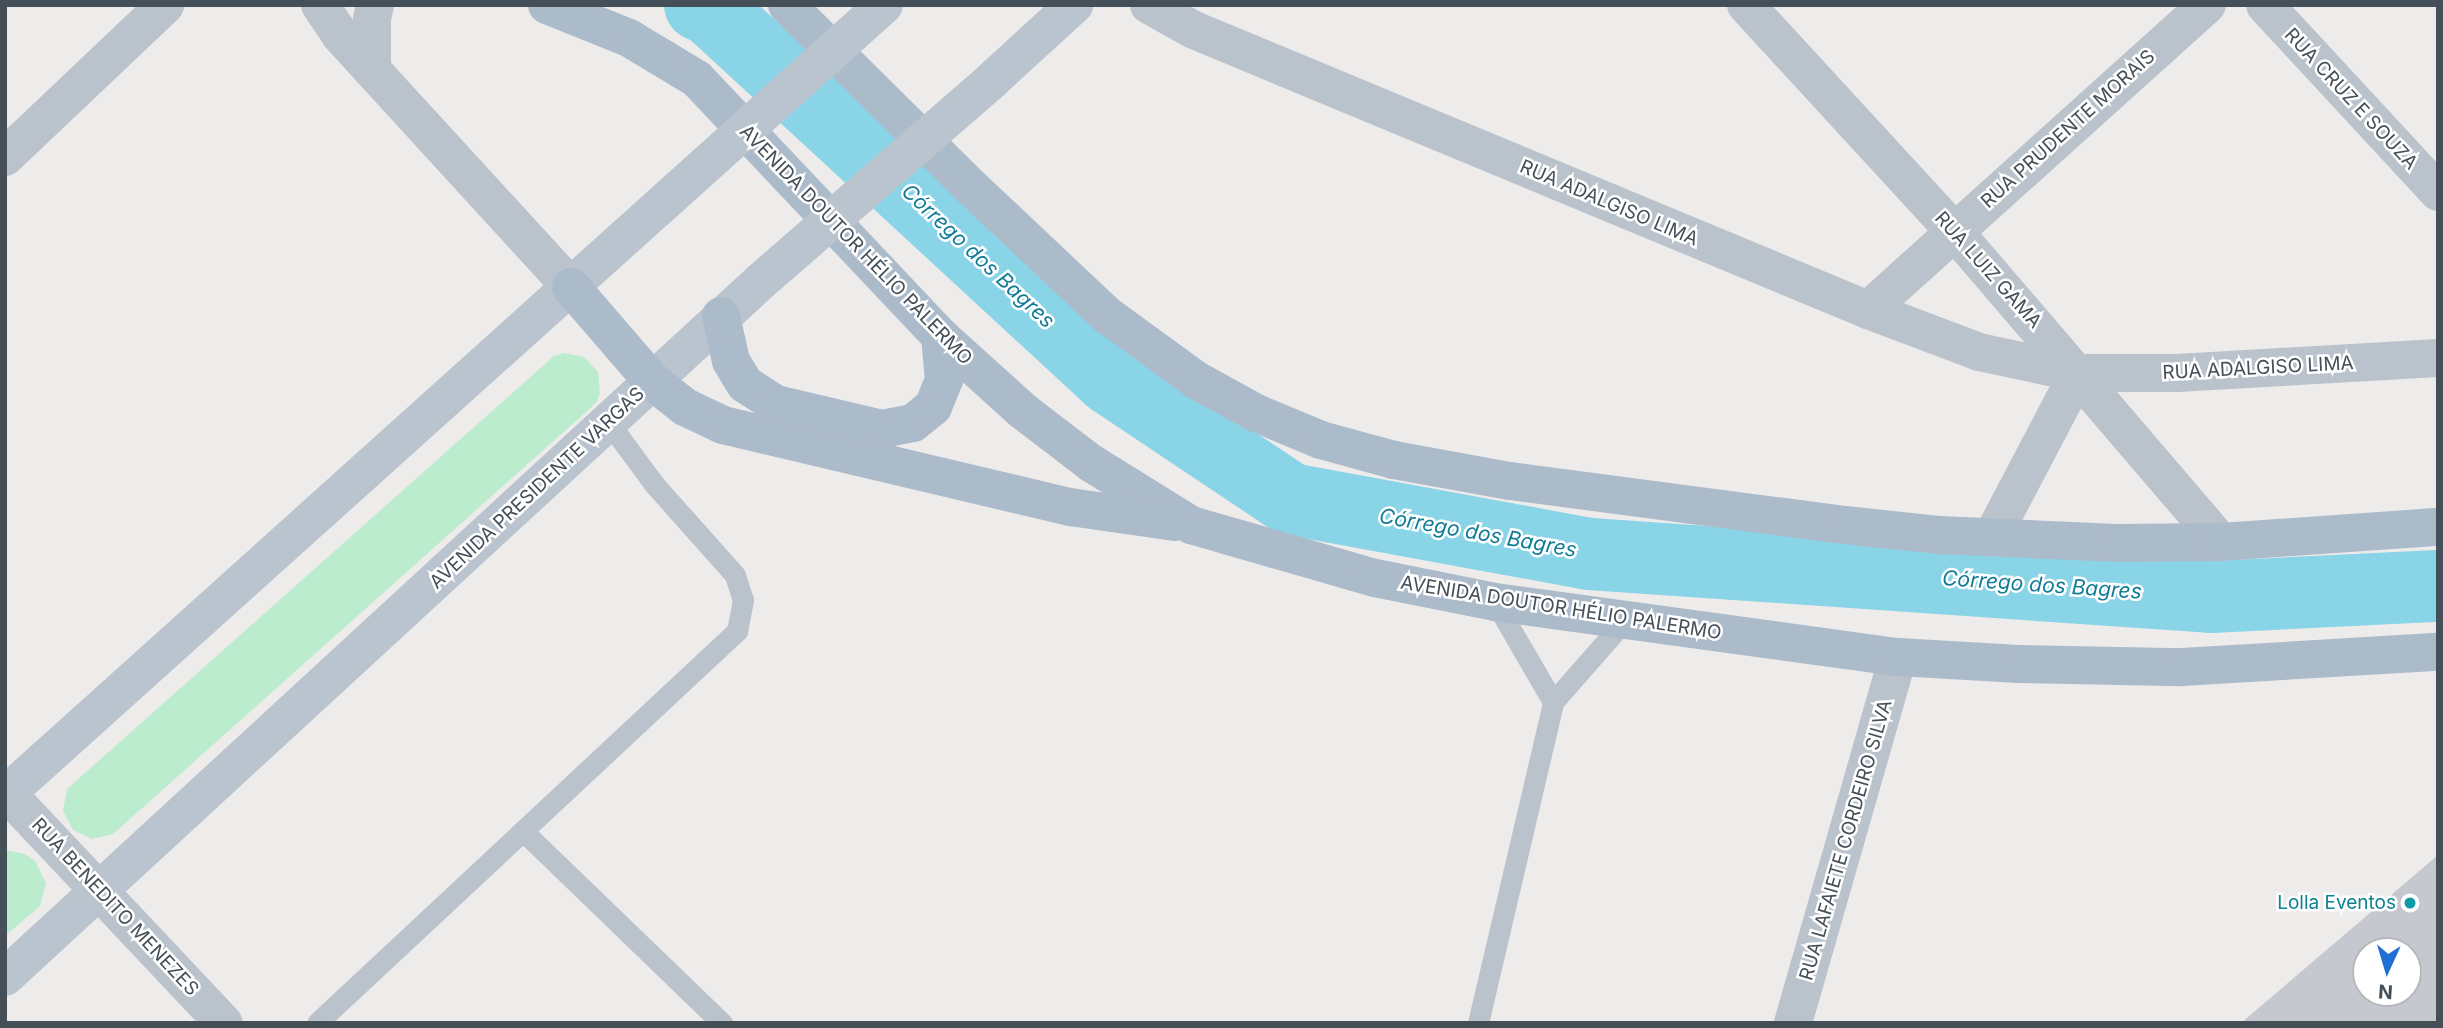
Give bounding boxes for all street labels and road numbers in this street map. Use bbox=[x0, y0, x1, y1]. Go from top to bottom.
street label: RUA CRUZ E SOUZA bbox=[2280, 24, 2422, 174]
street label: RUA PRUDENTE MORAIS bbox=[1976, 45, 2160, 213]
street label: AVENIDA DOUTOR HÉLIO PALERMO bbox=[735, 120, 977, 370]
street label: RUA ADALGISO LIMA bbox=[1516, 155, 1702, 251]
street label: RUA LUIZ GAMA bbox=[1930, 207, 2046, 333]
street label: RUA ADALGISO LIMA bbox=[2162, 352, 2354, 384]
street label: AVENIDA PRESIDENTE VARGAS bbox=[425, 382, 649, 594]
street label: AVENIDA DOUTOR HÉLIO PALERMO bbox=[1399, 571, 1723, 645]
street label: RUA LAFAIETE CORDEIRO SILVA bbox=[1795, 697, 1897, 983]
street label: RUA BENEDITO MENEZES bbox=[27, 814, 203, 1000]

